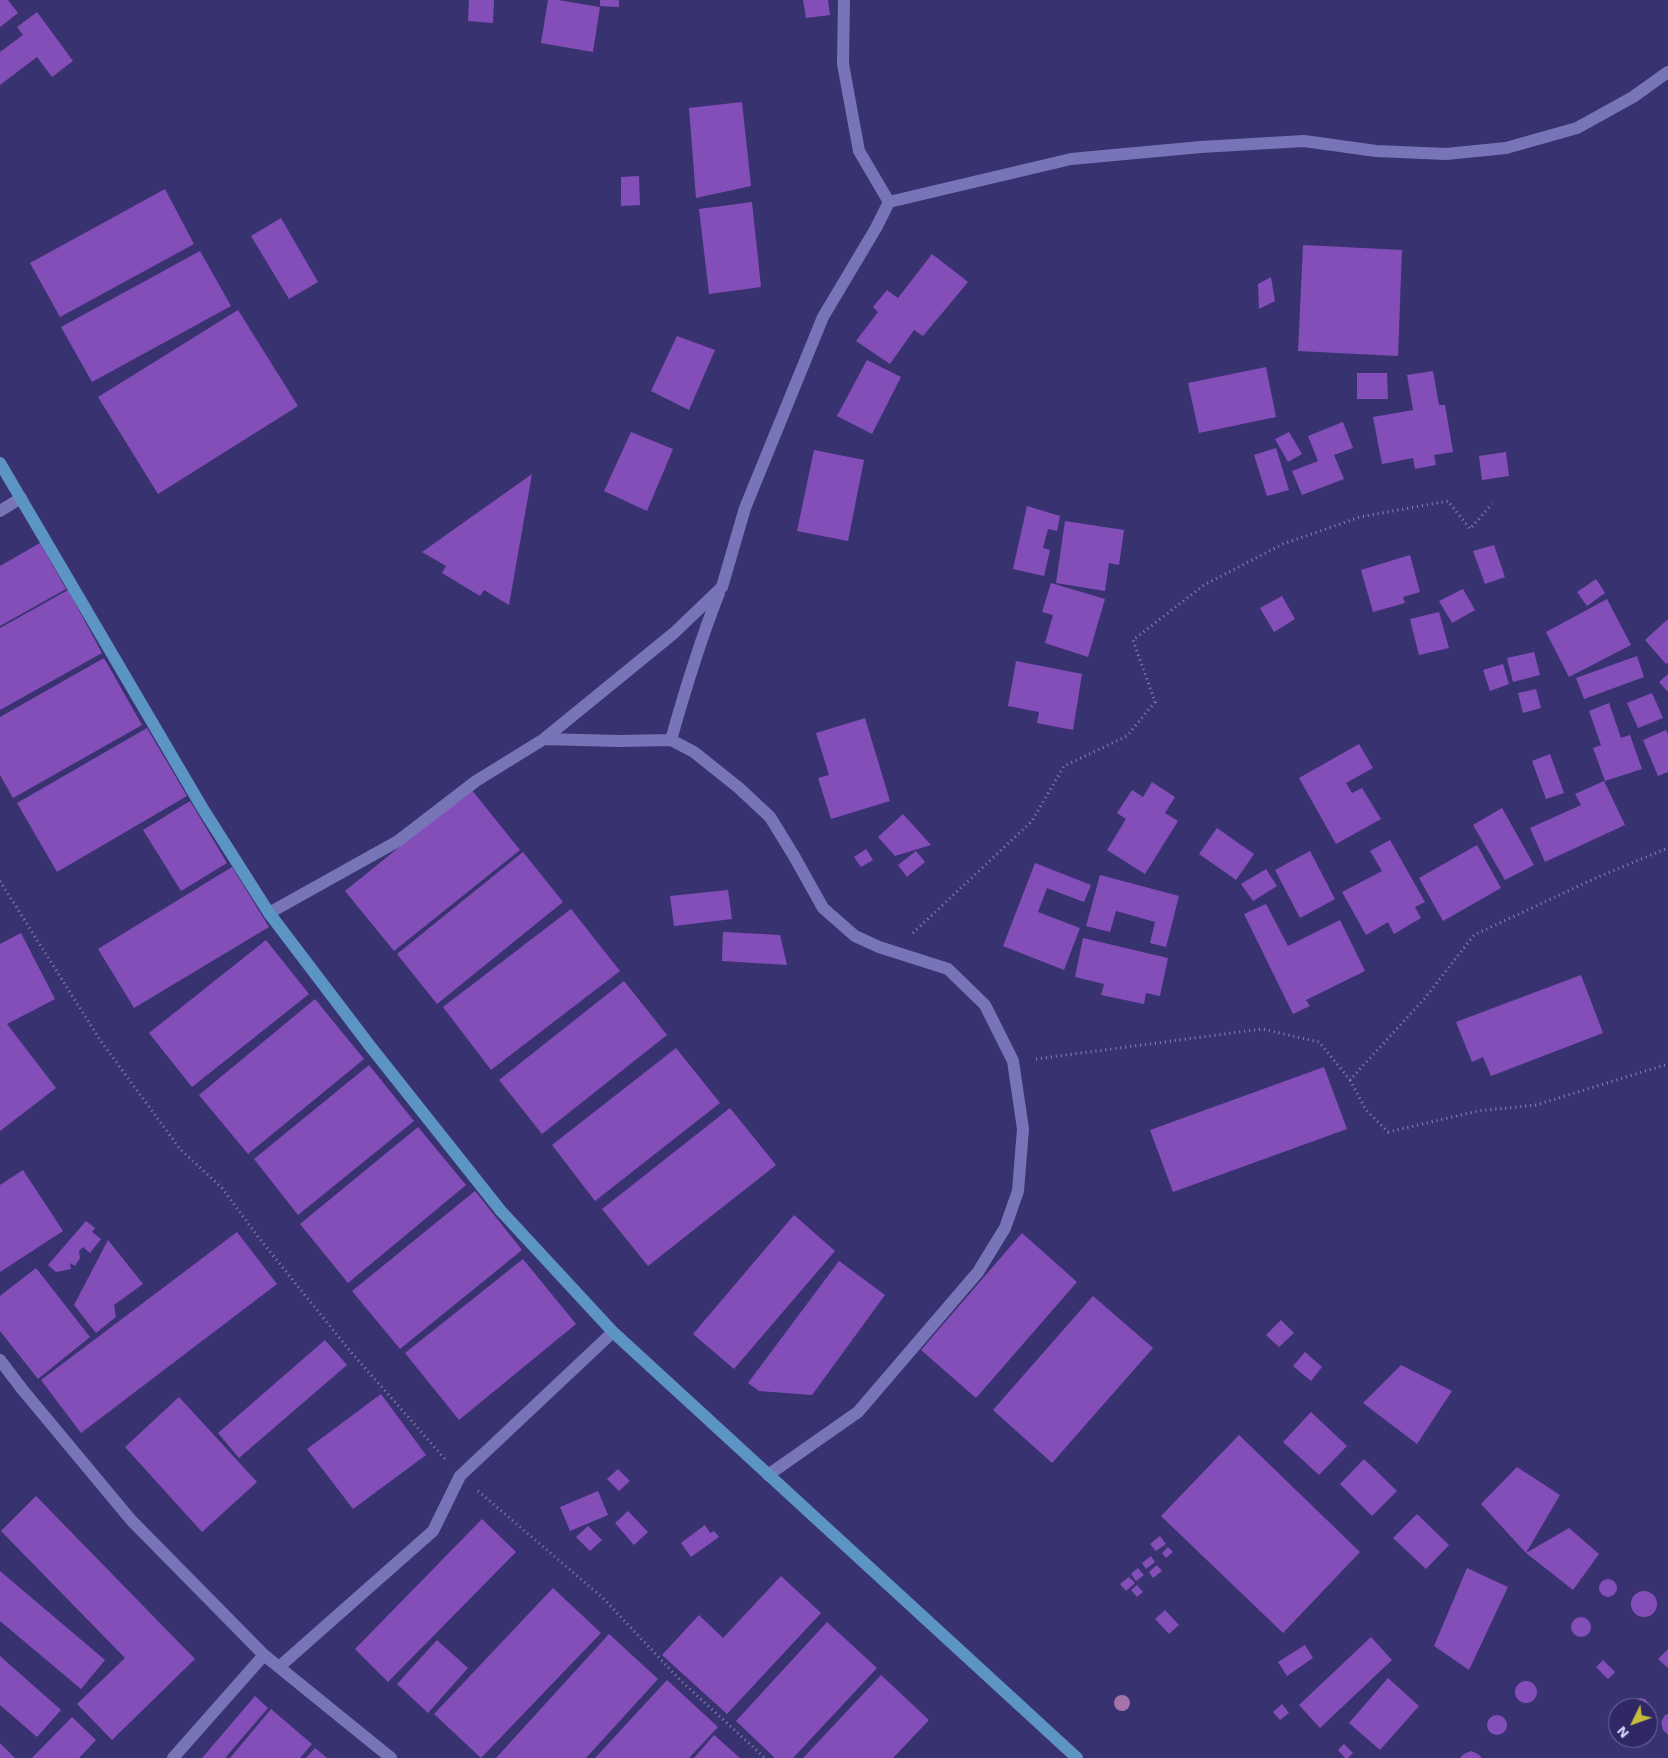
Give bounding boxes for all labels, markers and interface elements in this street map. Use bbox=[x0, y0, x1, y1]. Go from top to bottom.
north arrow bbox=[1608, 1698, 1658, 1748]
text: N bbox=[1613, 1723, 1632, 1742]

